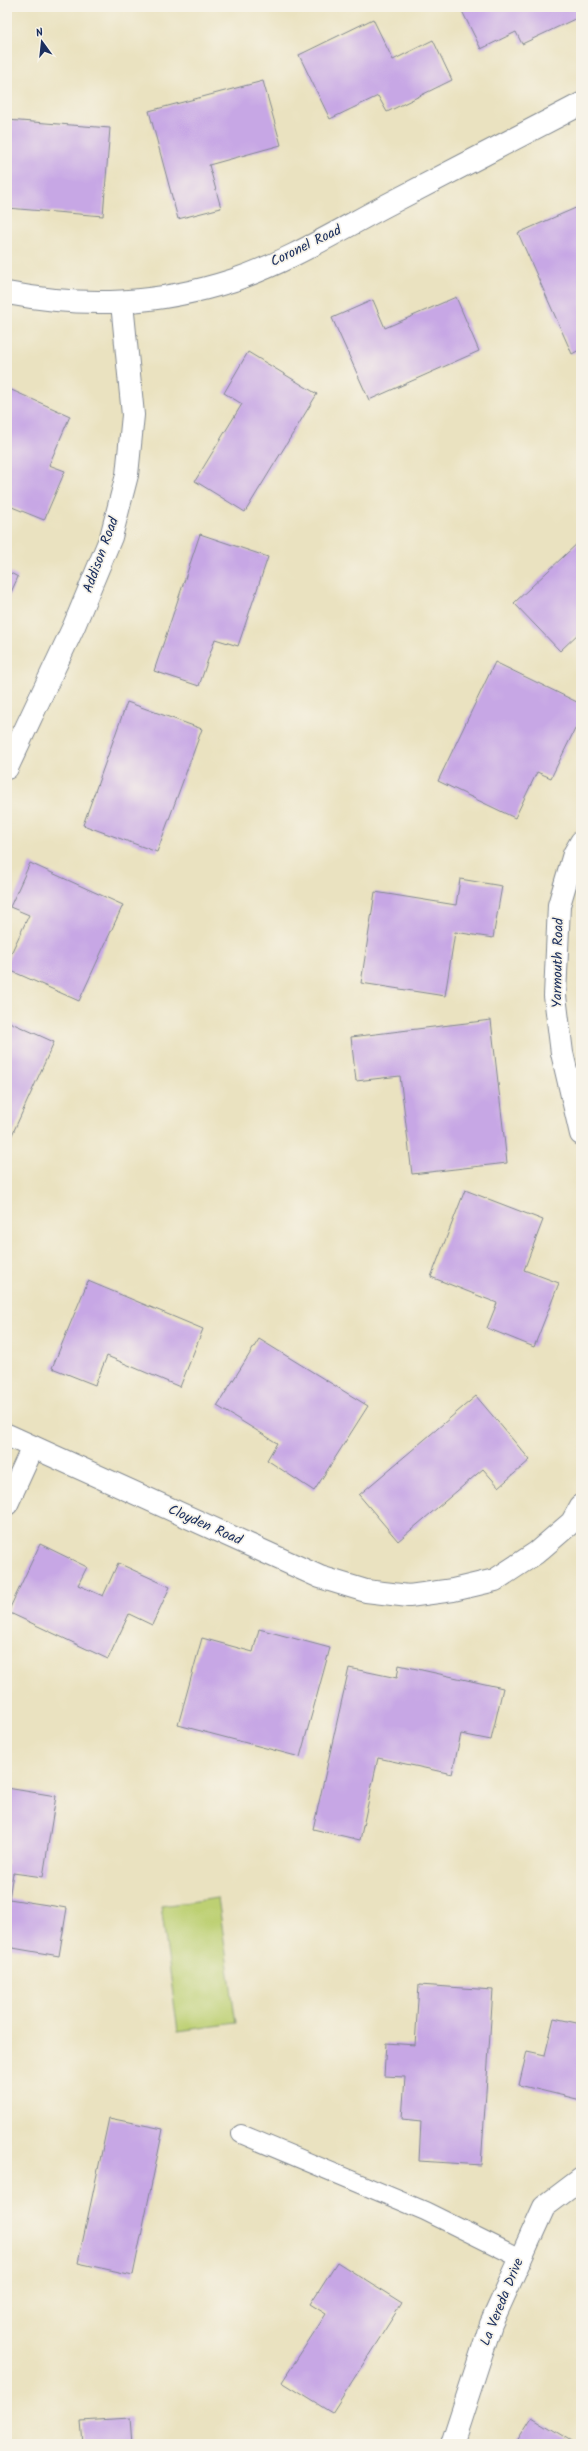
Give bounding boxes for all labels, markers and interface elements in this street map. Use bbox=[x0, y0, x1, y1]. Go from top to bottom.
north arrow bbox=[22, 22, 62, 62]
text: N bbox=[34, 24, 45, 43]
street label: Coronel Road bbox=[267, 219, 346, 273]
street label: Addison Road bbox=[77, 513, 125, 596]
street label: Yarmouth Road bbox=[546, 917, 570, 1008]
street label: Cloyden Road bbox=[164, 1499, 247, 1552]
street label: La Vereda Drive bbox=[474, 2254, 530, 2349]

